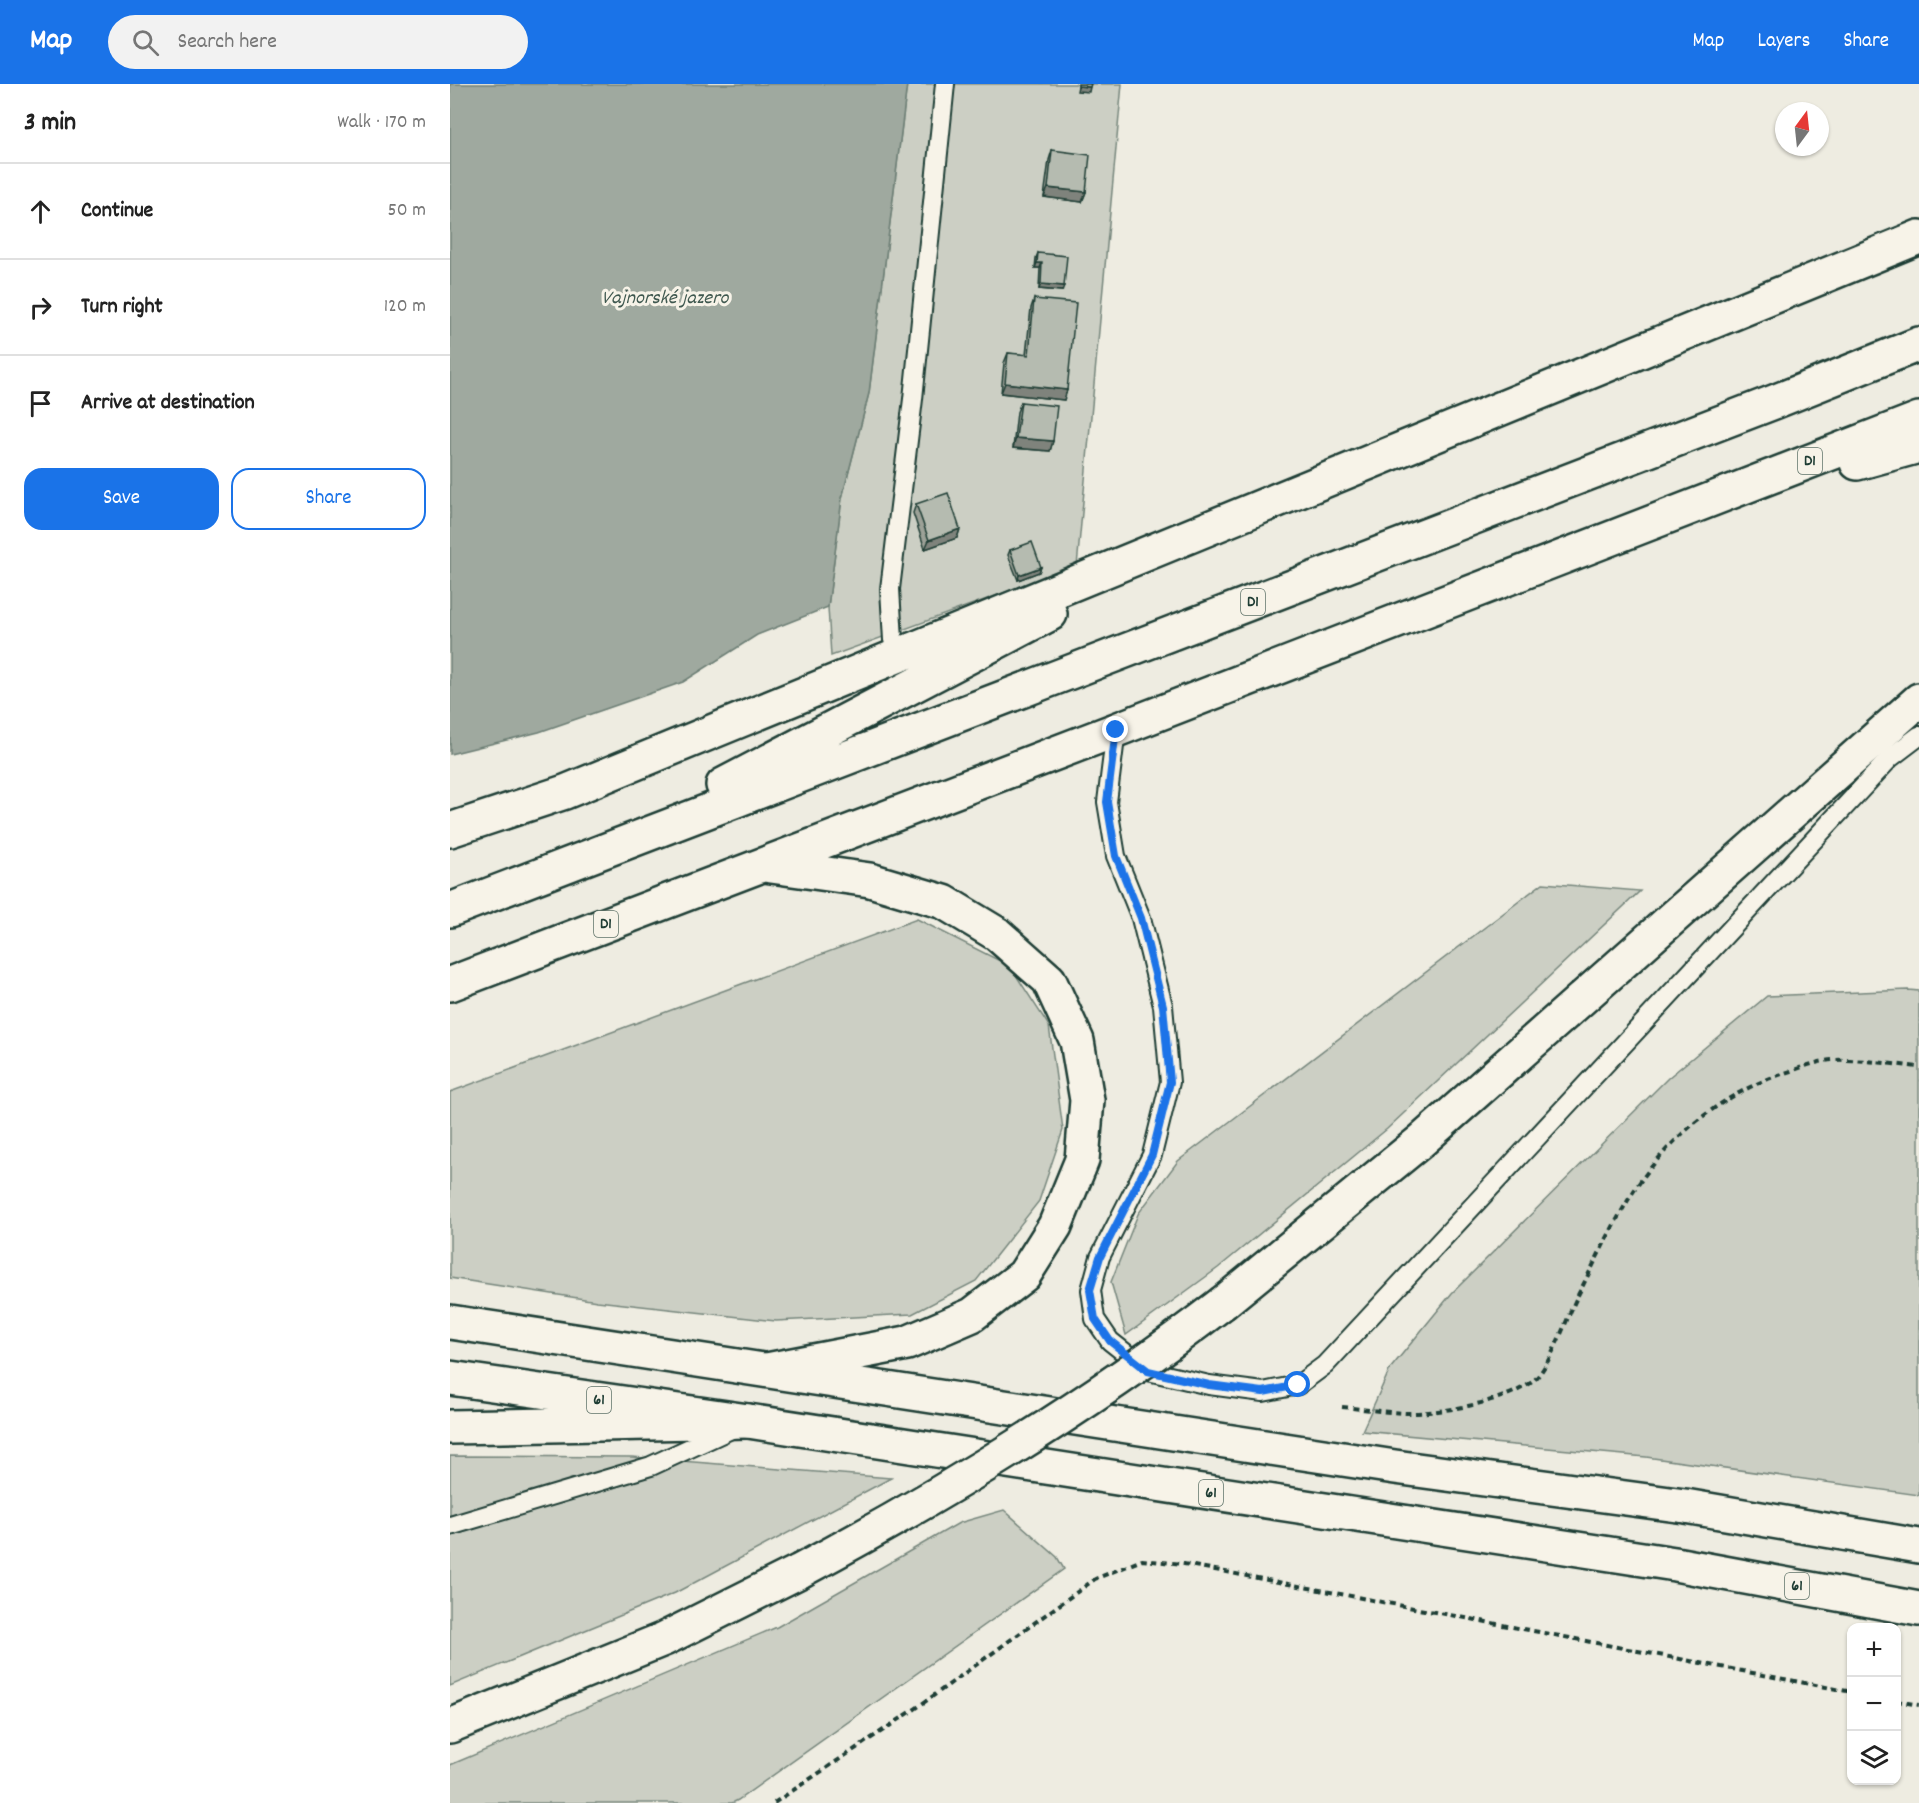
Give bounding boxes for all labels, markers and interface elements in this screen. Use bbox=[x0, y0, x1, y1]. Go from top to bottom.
search box bbox=[108, 15, 528, 69]
text: Map bbox=[30, 22, 72, 62]
icon: search bbox=[129, 26, 162, 59]
text: Search here bbox=[177, 27, 277, 58]
text: Map bbox=[1693, 27, 1724, 57]
text: Layers bbox=[1757, 27, 1810, 57]
text: Share bbox=[1843, 27, 1889, 57]
north arrow bbox=[1775, 102, 1829, 156]
text: 3 min bbox=[24, 105, 76, 142]
text: Walk · 170 m bbox=[337, 109, 426, 137]
icon: ahead bbox=[24, 195, 57, 228]
text: Continue bbox=[81, 196, 153, 227]
text: 50 m bbox=[388, 197, 426, 225]
water label: Vajnorské jazero bbox=[602, 285, 730, 313]
icon: right bbox=[24, 291, 57, 324]
text: Turn right bbox=[81, 292, 163, 323]
text: 120 m bbox=[384, 293, 426, 321]
icon: arrive bbox=[24, 387, 57, 420]
text: Arrive at destination bbox=[81, 388, 255, 419]
road number: D1 bbox=[1798, 448, 1822, 474]
button: Save bbox=[24, 468, 219, 530]
button: Share bbox=[231, 468, 426, 530]
road number: D1 bbox=[1241, 589, 1265, 615]
route end bbox=[1102, 716, 1128, 742]
road number: D1 bbox=[594, 911, 618, 937]
route start bbox=[1284, 1371, 1310, 1397]
road number: 61 bbox=[587, 1387, 611, 1413]
road number: 61 bbox=[1199, 1480, 1223, 1506]
road number: 61 bbox=[1785, 1573, 1809, 1599]
map controls bbox=[1847, 1623, 1901, 1785]
button: + bbox=[1847, 1623, 1901, 1677]
button: − bbox=[1847, 1677, 1901, 1731]
button: layers bbox=[1847, 1731, 1901, 1785]

